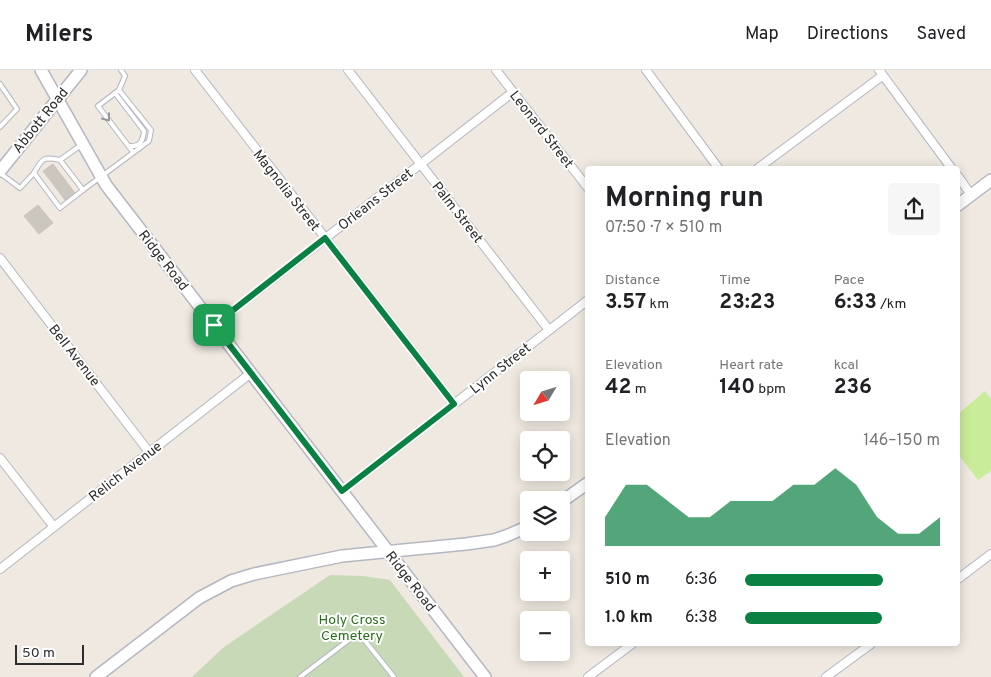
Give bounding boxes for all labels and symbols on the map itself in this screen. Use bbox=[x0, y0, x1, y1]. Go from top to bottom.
street label: Abbott Road bbox=[10, 85, 73, 157]
street label: Leonard Street bbox=[505, 88, 576, 172]
one-way arrow bbox=[102, 112, 110, 121]
street label: Magnolia Street bbox=[249, 147, 323, 235]
street label: Orleans Street bbox=[335, 166, 417, 235]
street label: Palm Street bbox=[428, 179, 486, 247]
street label: Ridge Road bbox=[134, 227, 192, 294]
pin bbox=[193, 304, 235, 346]
street label: Bell Avenue bbox=[44, 322, 103, 390]
street label: Lynn Street bbox=[467, 340, 535, 398]
north arrow bbox=[520, 371, 570, 421]
street label: Relich Avenue bbox=[86, 438, 166, 506]
street label: Ridge Road bbox=[381, 548, 439, 615]
park label: Holy Cross Cemetery bbox=[319, 612, 385, 645]
scale bar bbox=[15, 642, 84, 665]

